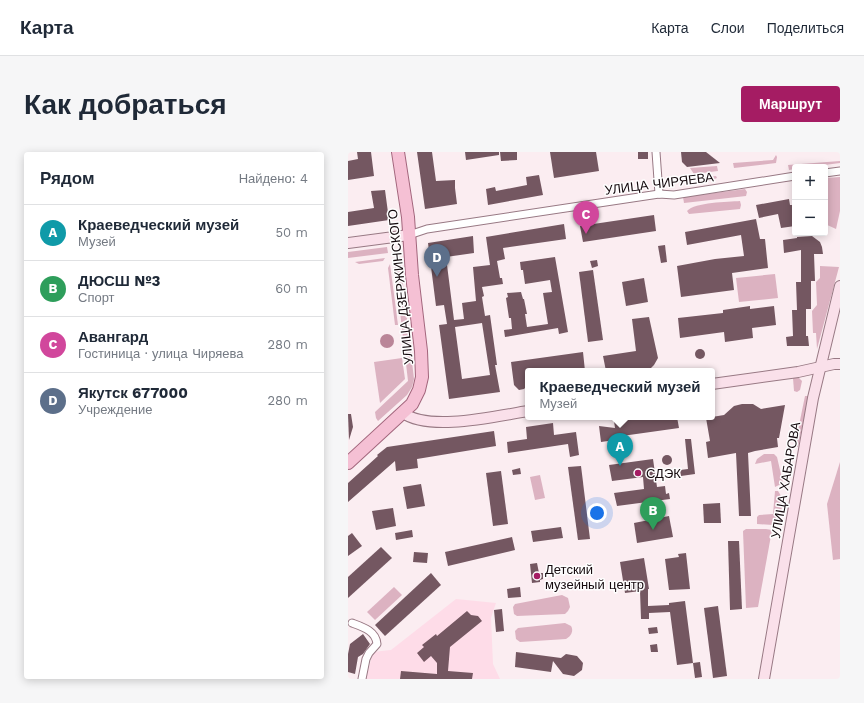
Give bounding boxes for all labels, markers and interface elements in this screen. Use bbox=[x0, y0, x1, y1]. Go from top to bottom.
text: Карта bbox=[20, 16, 74, 39]
text: Карта bbox=[651, 20, 689, 36]
text: Слои bbox=[711, 20, 745, 36]
text: Поделиться bbox=[767, 20, 844, 36]
button: Маршрут bbox=[741, 86, 840, 122]
text: Как добраться bbox=[24, 88, 227, 121]
map controls bbox=[792, 164, 828, 236]
button: + bbox=[792, 164, 828, 200]
text: Рядом bbox=[40, 168, 95, 188]
street label: УЛИЦА ЧИРЯЕВА bbox=[604, 169, 715, 198]
text: Найдено: 4 bbox=[239, 171, 308, 186]
button: − bbox=[792, 200, 828, 236]
pin: C bbox=[573, 201, 599, 234]
street label: УЛИЦА ДЗЕРЖИНСКОГО bbox=[385, 208, 416, 365]
text: Краеведческий музей bbox=[78, 216, 239, 234]
text: A bbox=[49, 225, 57, 240]
text: 50 m bbox=[276, 225, 308, 240]
text: Музей bbox=[78, 234, 116, 249]
pin: D bbox=[424, 244, 450, 277]
text: ДЮСШ №3 bbox=[78, 272, 161, 290]
text: B bbox=[49, 281, 57, 296]
text: 60 m bbox=[275, 281, 308, 296]
text: Спорт bbox=[78, 290, 115, 305]
text: Авангард bbox=[78, 328, 148, 346]
text: C bbox=[49, 337, 57, 352]
text: 280 m bbox=[268, 337, 308, 352]
text: Гостиница · улица Чиряева bbox=[78, 346, 243, 361]
popup bbox=[525, 368, 715, 420]
text: Краеведческий музей bbox=[539, 378, 701, 396]
text: Якутск 677000 bbox=[78, 384, 188, 402]
text: D bbox=[48, 393, 58, 408]
text: 280 m bbox=[268, 393, 308, 408]
text: Музей bbox=[539, 396, 577, 411]
text: Учреждение bbox=[78, 402, 153, 417]
street label: УЛИЦА ХАБАРОВА bbox=[768, 420, 803, 540]
pin: A bbox=[607, 433, 633, 466]
place label: СДЭК bbox=[646, 466, 681, 481]
marker: СДЭК bbox=[633, 468, 643, 478]
pin: B bbox=[640, 497, 666, 530]
your location bbox=[587, 503, 607, 523]
place label: Детский музейный центр bbox=[545, 562, 644, 592]
marker: Детский музейный центр bbox=[532, 571, 542, 581]

